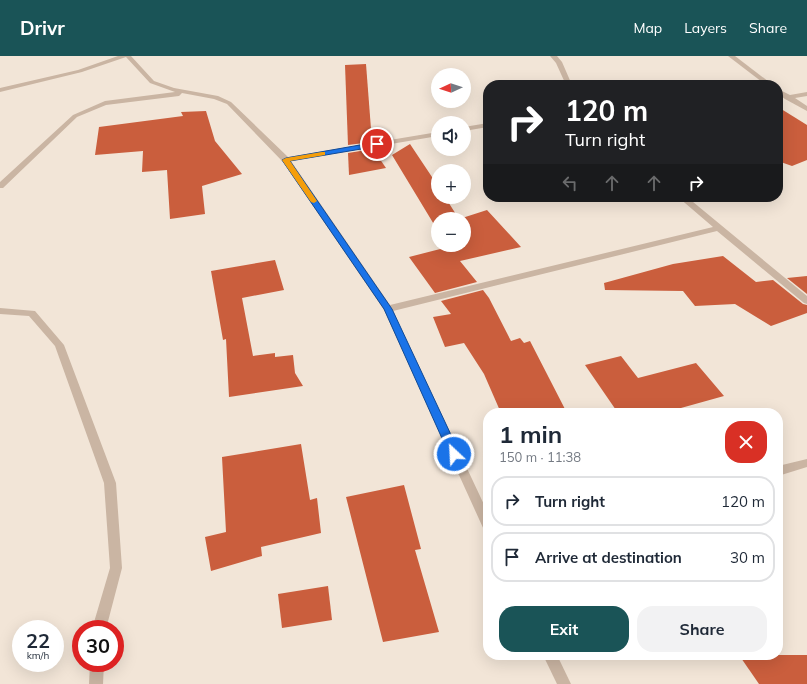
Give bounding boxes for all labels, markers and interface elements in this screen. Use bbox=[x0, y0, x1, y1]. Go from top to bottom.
text: Drivr bbox=[20, 16, 65, 40]
text: Map bbox=[633, 19, 662, 37]
text: Layers bbox=[684, 19, 727, 37]
text: Share bbox=[749, 19, 787, 37]
north arrow bbox=[431, 68, 471, 108]
map controls bbox=[431, 68, 471, 252]
text: 120 m bbox=[565, 93, 648, 128]
icon: right bbox=[499, 96, 551, 148]
button: sound bbox=[431, 116, 471, 156]
pin bbox=[360, 127, 394, 161]
text: Turn right bbox=[565, 128, 645, 151]
icon: arrive bbox=[366, 133, 388, 155]
button: + bbox=[431, 164, 471, 204]
icon: left bbox=[559, 172, 581, 194]
icon: ahead bbox=[601, 172, 623, 194]
icon: ahead bbox=[643, 172, 665, 194]
icon: right bbox=[685, 172, 707, 194]
button: − bbox=[431, 212, 471, 252]
text: 1 min bbox=[499, 419, 562, 449]
button: close bbox=[725, 421, 767, 463]
position arrow bbox=[433, 433, 475, 475]
text: 150 m · 11:38 bbox=[499, 449, 581, 465]
icon: right bbox=[501, 490, 523, 512]
text: Turn right bbox=[535, 492, 605, 511]
text: 120 m bbox=[721, 492, 765, 511]
icon: arrive bbox=[501, 546, 523, 568]
text: Arrive at destination bbox=[535, 548, 682, 567]
text: 30 m bbox=[730, 548, 765, 567]
button: Exit bbox=[499, 606, 629, 652]
button: Share bbox=[637, 606, 767, 652]
speed limit sign: 30 bbox=[72, 620, 124, 672]
text: 22 bbox=[26, 628, 50, 653]
text: km/h bbox=[27, 649, 49, 662]

